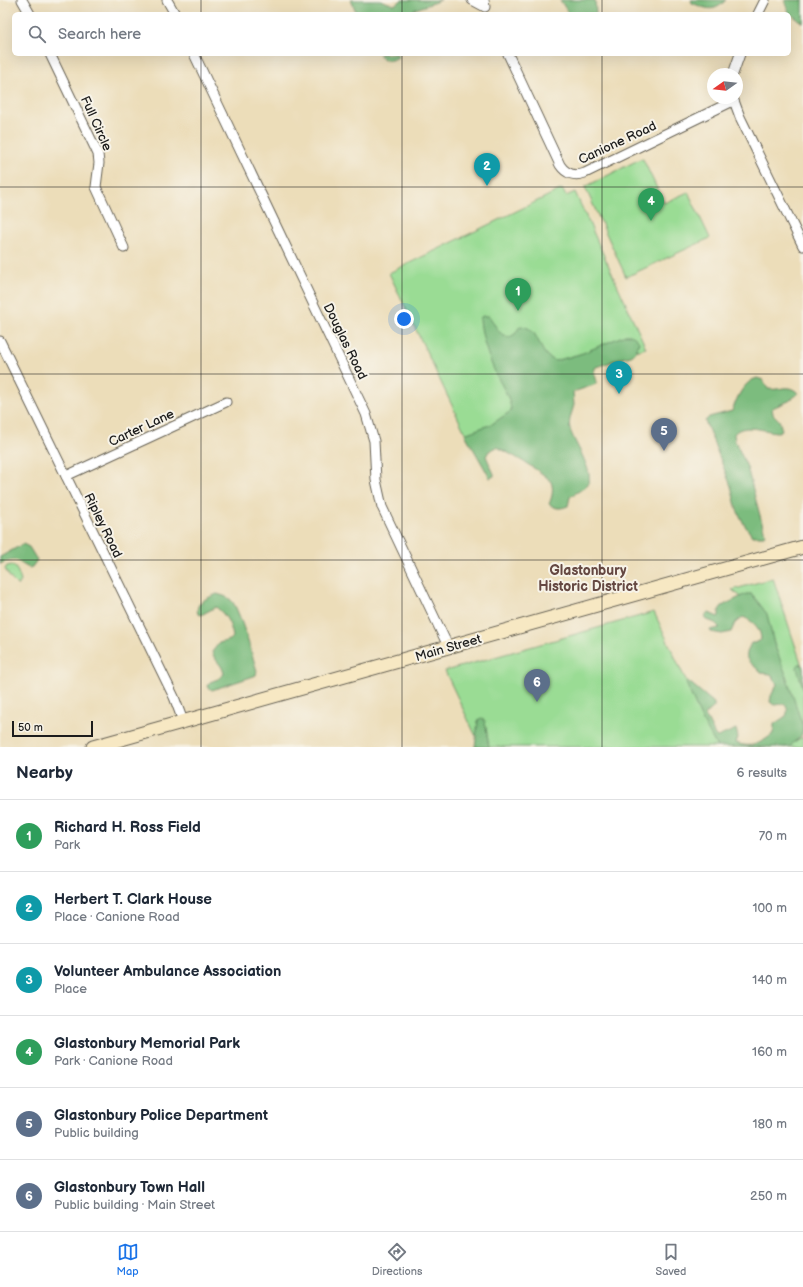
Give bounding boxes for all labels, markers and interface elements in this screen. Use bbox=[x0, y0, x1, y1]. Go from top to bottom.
search box bbox=[12, 12, 791, 56]
icon: search bbox=[26, 23, 48, 45]
text: Search here bbox=[58, 25, 141, 44]
north arrow bbox=[707, 68, 743, 104]
street label: Full Circle bbox=[77, 94, 115, 154]
street label: Canione Road bbox=[576, 118, 659, 168]
pin: 2 bbox=[474, 153, 500, 186]
pin: 4 bbox=[638, 188, 664, 221]
pin: 1 bbox=[505, 278, 531, 311]
street label: Douglas Road bbox=[320, 301, 370, 382]
your location bbox=[394, 309, 414, 329]
pin: 3 bbox=[606, 361, 632, 394]
street label: Carter Lane bbox=[106, 406, 177, 450]
pin: 5 bbox=[651, 418, 677, 451]
street label: Ripley Road bbox=[81, 490, 126, 560]
district label: Glastonbury Historic District bbox=[538, 562, 638, 595]
street label: Main Street bbox=[413, 631, 483, 665]
pin: 6 bbox=[524, 669, 550, 702]
scale bar bbox=[12, 719, 93, 738]
text: 50 m bbox=[18, 721, 43, 734]
text: Nearby bbox=[16, 763, 73, 783]
text: 6 results bbox=[737, 765, 787, 781]
text: Richard H. Ross Field bbox=[54, 818, 201, 837]
text: 1 bbox=[26, 828, 32, 844]
text: 70 m bbox=[759, 828, 787, 844]
text: Park bbox=[54, 837, 80, 853]
text: Herbert T. Clark House bbox=[54, 890, 212, 909]
text: 2 bbox=[25, 900, 33, 916]
text: 100 m bbox=[752, 900, 787, 916]
text: Place · Canione Road bbox=[54, 909, 180, 925]
text: Volunteer Ambulance Association bbox=[54, 962, 281, 981]
text: 3 bbox=[25, 972, 33, 988]
text: 140 m bbox=[752, 972, 787, 988]
text: Place bbox=[54, 981, 87, 997]
text: Glastonbury Memorial Park bbox=[54, 1034, 240, 1053]
text: 4 bbox=[25, 1044, 33, 1060]
text: 160 m bbox=[752, 1044, 787, 1060]
text: Park · Canione Road bbox=[54, 1053, 173, 1069]
text: Glastonbury Police Department bbox=[54, 1106, 268, 1125]
text: 5 bbox=[25, 1116, 33, 1132]
text: 180 m bbox=[752, 1116, 787, 1132]
text: Public building bbox=[54, 1125, 139, 1141]
text: Glastonbury Town Hall bbox=[54, 1178, 205, 1197]
text: 6 bbox=[25, 1188, 33, 1204]
text: 250 m bbox=[750, 1188, 787, 1204]
text: Public building · Main Street bbox=[54, 1197, 215, 1213]
tab: Map bbox=[117, 1241, 139, 1278]
tab: Directions bbox=[372, 1241, 422, 1278]
tab: Saved bbox=[656, 1241, 686, 1278]

